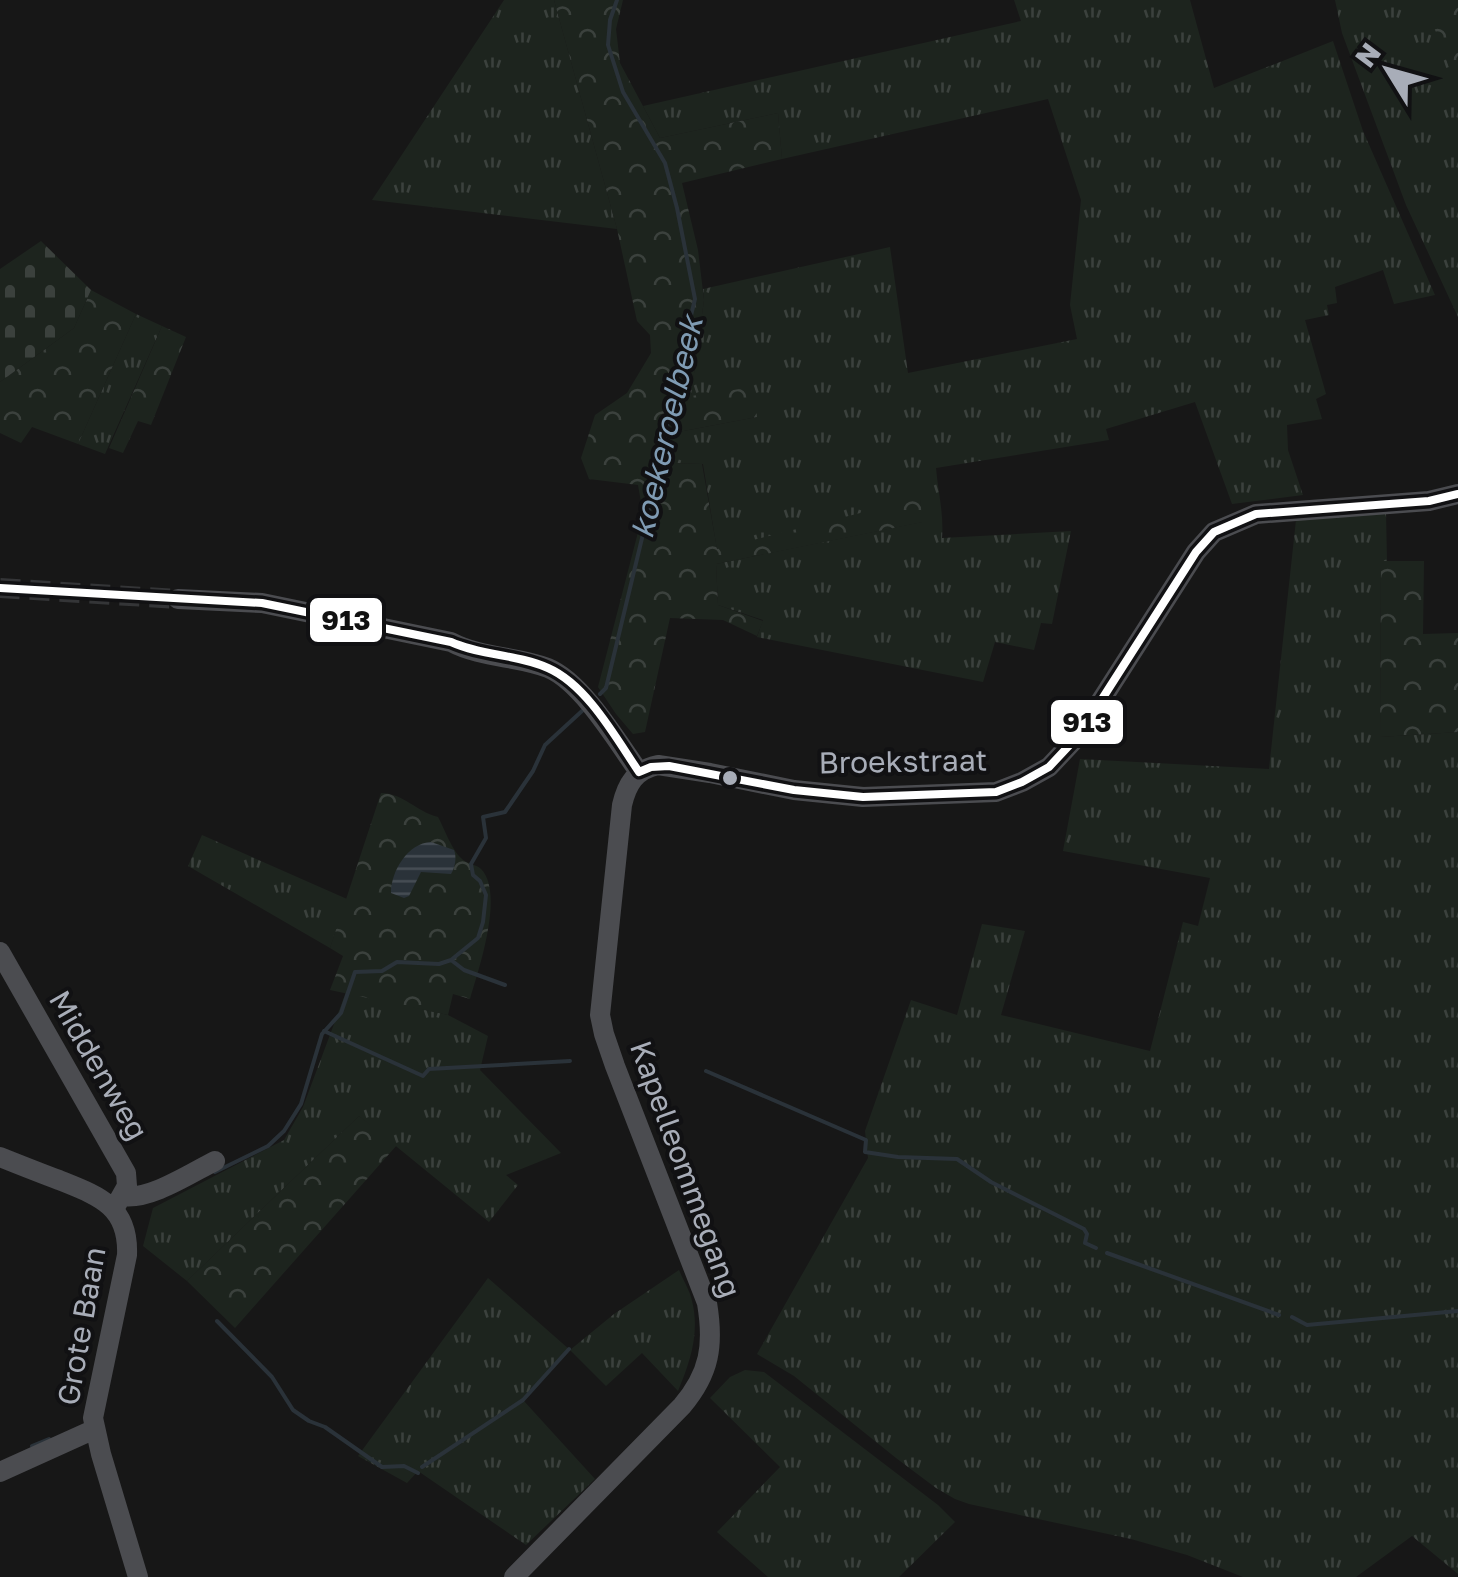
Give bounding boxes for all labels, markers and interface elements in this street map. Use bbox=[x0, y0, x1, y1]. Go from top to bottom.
north arrow bbox=[1338, 20, 1438, 120]
text: N bbox=[1348, 36, 1387, 73]
water label: koekeroelbeek bbox=[622, 310, 711, 541]
line badge: 913 bbox=[308, 596, 384, 644]
text: 913 bbox=[321, 603, 371, 636]
line badge: 913 bbox=[1049, 698, 1125, 746]
text: 913 bbox=[1062, 705, 1112, 738]
street label: Broekstraat bbox=[818, 742, 988, 780]
unlabelled marker bbox=[720, 768, 740, 788]
street label: Middenweg bbox=[42, 984, 156, 1146]
street label: Kapelleommegang bbox=[623, 1036, 749, 1302]
street label: Grote Baan bbox=[49, 1244, 113, 1408]

